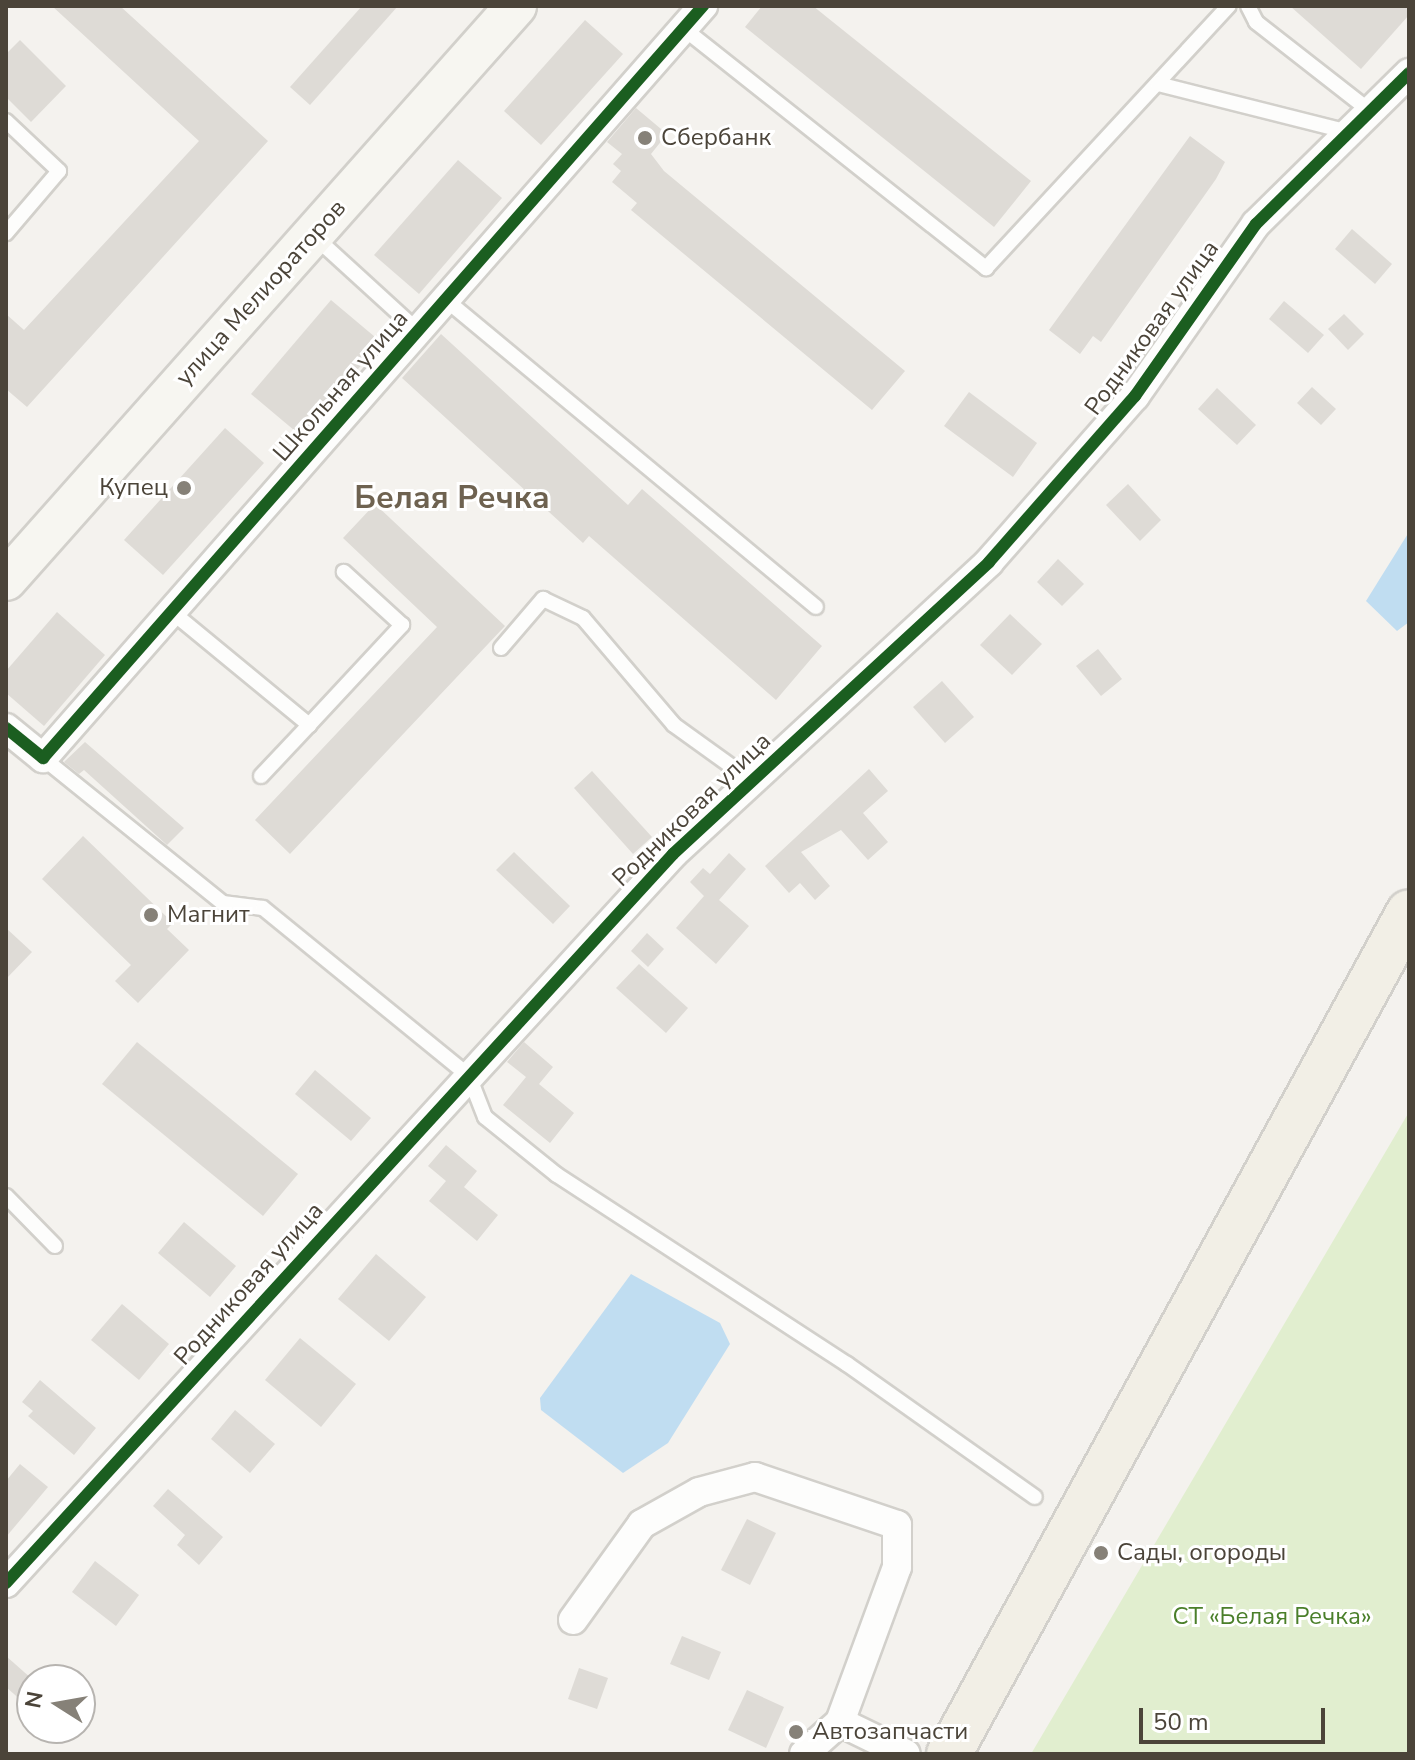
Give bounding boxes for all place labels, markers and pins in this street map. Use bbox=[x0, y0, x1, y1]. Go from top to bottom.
place label: Сбербанк bbox=[661, 124, 771, 152]
marker: Сбербанк bbox=[636, 129, 654, 147]
place label: Купец bbox=[99, 474, 168, 502]
marker: Купец bbox=[175, 479, 193, 497]
place label: Магнит bbox=[167, 901, 250, 929]
marker: Магнит bbox=[142, 906, 160, 924]
place label: Сады, огороды bbox=[1117, 1539, 1286, 1567]
marker: Сады, огороды bbox=[1092, 1544, 1110, 1562]
place label: Автозапчасти bbox=[812, 1718, 968, 1746]
marker: Автозапчасти bbox=[787, 1723, 805, 1741]

